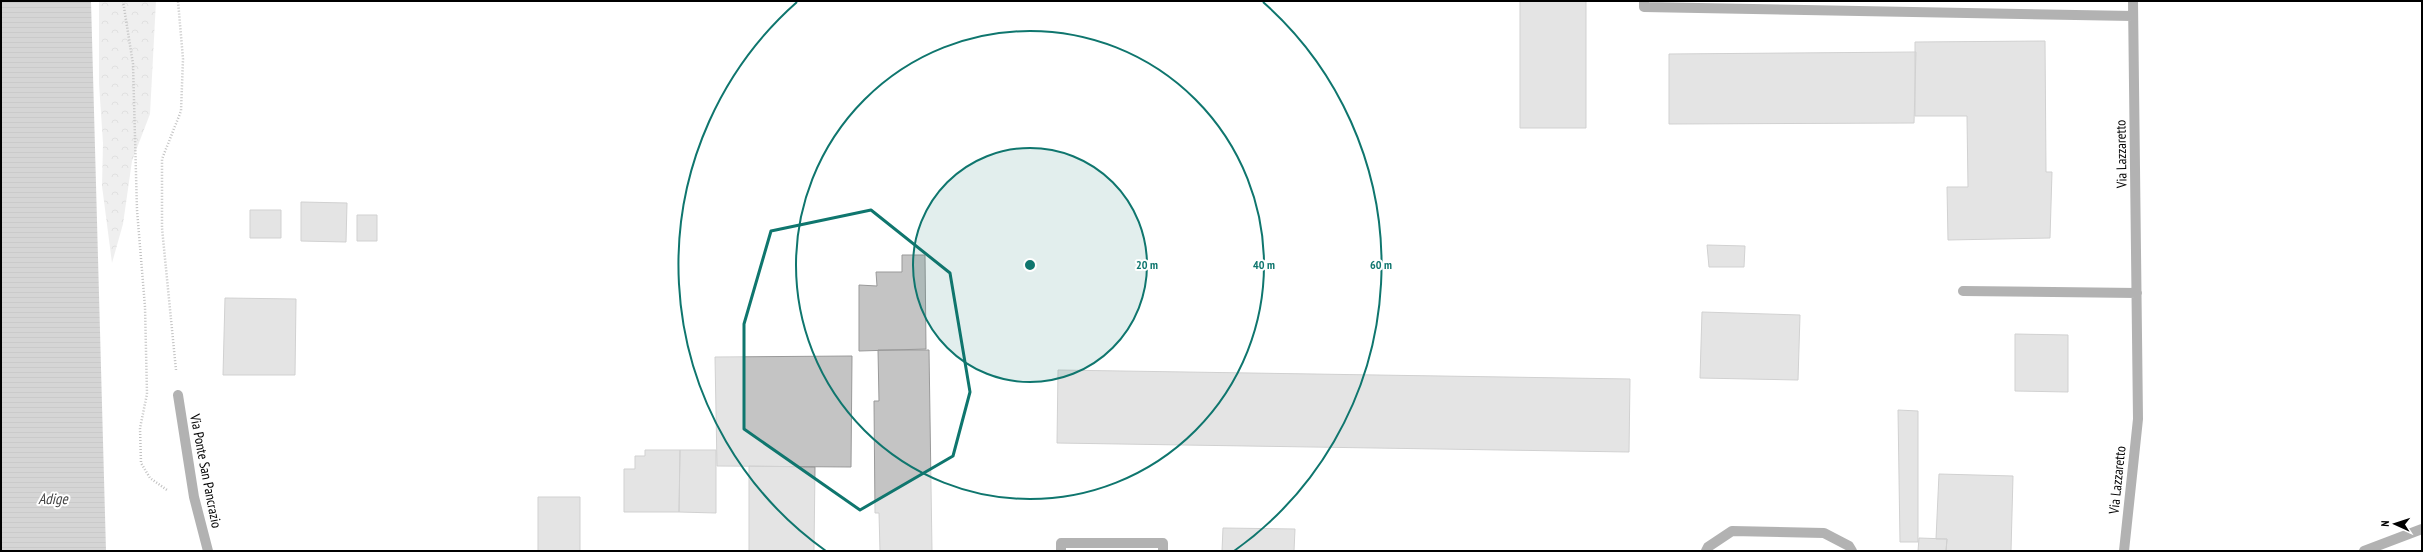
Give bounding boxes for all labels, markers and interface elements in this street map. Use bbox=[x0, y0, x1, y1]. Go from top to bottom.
street label: Via Lazzaretto bbox=[2111, 120, 2131, 189]
text: 20 m bbox=[1136, 257, 1158, 272]
text: 40 m bbox=[1253, 257, 1275, 272]
text: 60 m bbox=[1370, 257, 1392, 272]
centre of rings bbox=[1023, 258, 1037, 272]
street label: Via Ponte San Pancrazio bbox=[186, 412, 226, 529]
street label: Via Lazzaretto bbox=[2104, 445, 2130, 516]
water label: Adige bbox=[38, 489, 69, 508]
north arrow bbox=[2375, 504, 2415, 544]
text: N bbox=[2378, 520, 2392, 527]

